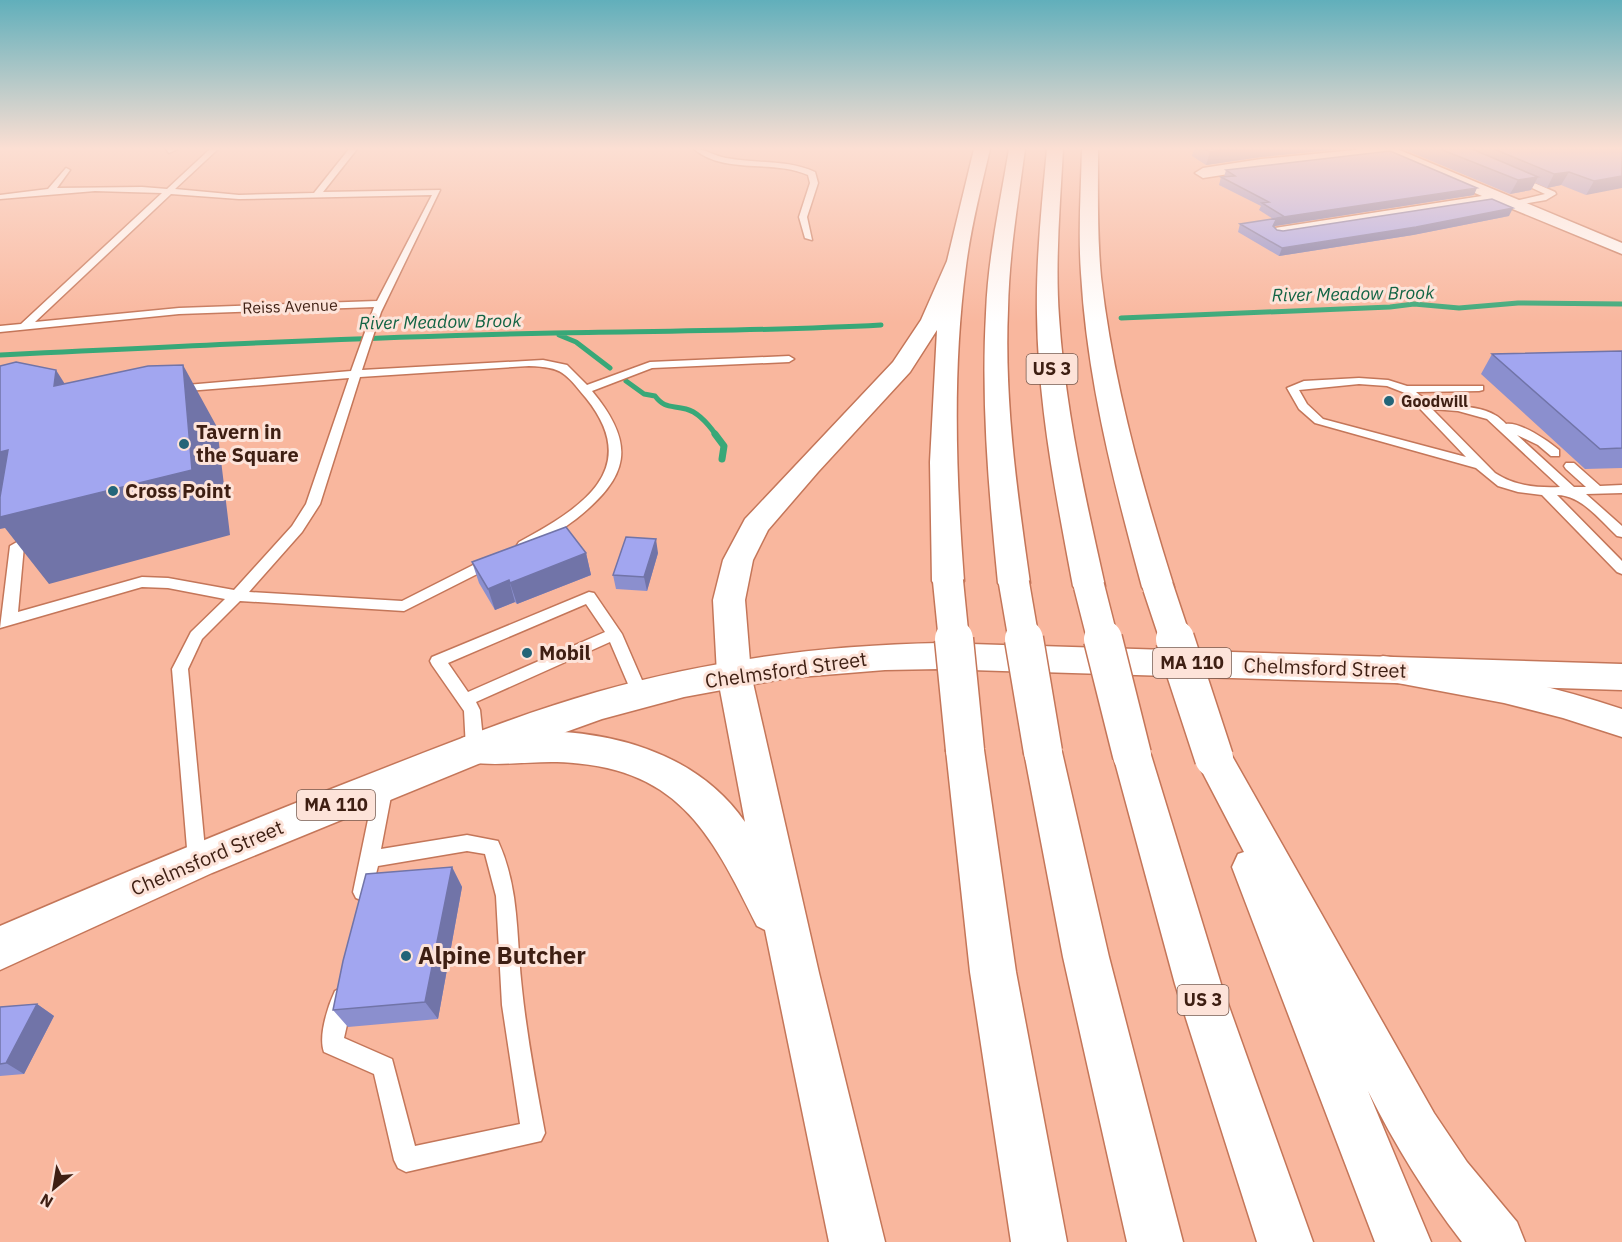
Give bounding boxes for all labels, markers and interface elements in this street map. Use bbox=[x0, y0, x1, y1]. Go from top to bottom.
water label: River Meadow Brook bbox=[1271, 281, 1435, 306]
street label: Reiss Avenue bbox=[242, 294, 338, 318]
water label: River Meadow Brook bbox=[358, 309, 522, 334]
road number: US 3 bbox=[1026, 354, 1078, 384]
place label: Goodwill bbox=[1401, 391, 1468, 411]
marker: Goodwill bbox=[1382, 394, 1396, 408]
place label: Tavern in the Square bbox=[196, 418, 299, 468]
marker: Tavern in the Square bbox=[177, 437, 191, 451]
place label: Cross Point bbox=[125, 477, 231, 504]
marker: Cross Point bbox=[106, 484, 120, 498]
place label: Mobil bbox=[539, 639, 591, 666]
street label: Chelmsford Street bbox=[703, 645, 869, 694]
marker: Mobil bbox=[520, 646, 534, 660]
road number: MA 110 bbox=[1153, 648, 1231, 678]
street label: Chelmsford Street bbox=[1243, 651, 1407, 684]
road number: MA 110 bbox=[297, 790, 375, 820]
street label: Chelmsford Street bbox=[126, 813, 287, 902]
place label: Alpine Butcher bbox=[418, 939, 586, 971]
marker: Alpine Butcher bbox=[399, 949, 413, 963]
road number: US 3 bbox=[1178, 985, 1228, 1015]
north arrow bbox=[24, 1158, 84, 1218]
text: N bbox=[36, 1189, 57, 1213]

